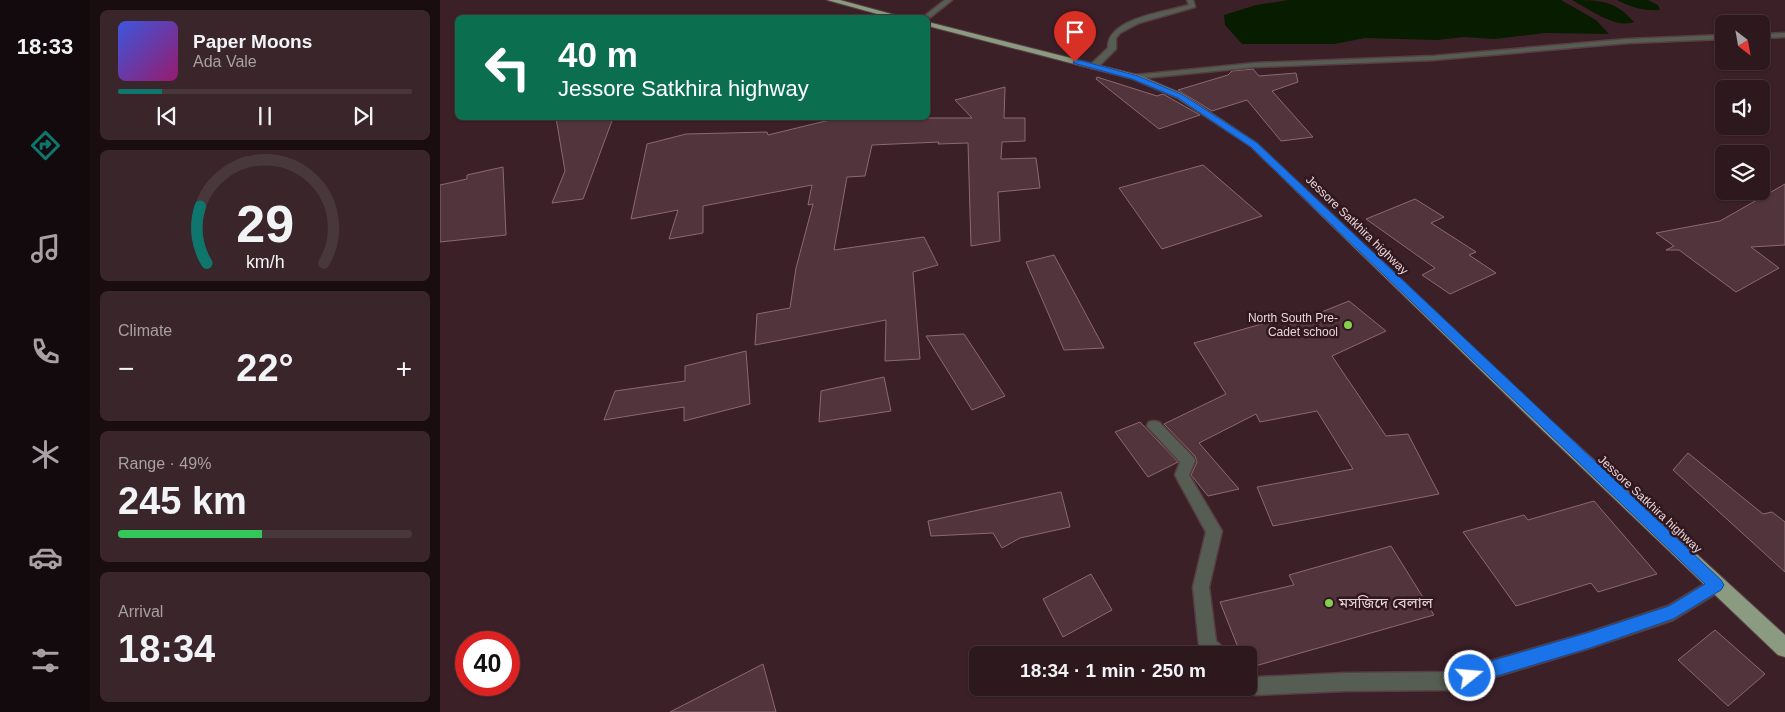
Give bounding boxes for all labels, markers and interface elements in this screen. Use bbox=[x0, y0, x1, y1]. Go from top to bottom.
pin bbox=[1054, 11, 1096, 62]
north arrow bbox=[1715, 15, 1770, 70]
map controls bbox=[1715, 15, 1770, 200]
icon: arrive bbox=[1061, 18, 1089, 46]
text: Paper Moons bbox=[193, 31, 312, 52]
text: 18:33 bbox=[17, 34, 73, 59]
icon: left bbox=[475, 35, 540, 100]
text: 40 m bbox=[558, 35, 638, 74]
text: Ada Vale bbox=[193, 53, 257, 70]
text: Jessore Satkhira highway bbox=[558, 76, 809, 101]
button: sound bbox=[1715, 80, 1770, 135]
icon: previous bbox=[153, 102, 181, 130]
icon: pause bbox=[251, 102, 279, 130]
icon: next bbox=[349, 102, 377, 130]
icon: directions bbox=[28, 128, 63, 163]
button: layers bbox=[1715, 145, 1770, 200]
street label: Jessore Satkhira highway bbox=[1303, 172, 1411, 278]
text: 29 bbox=[236, 195, 294, 253]
icon: music bbox=[28, 231, 63, 266]
text: km/h bbox=[246, 252, 284, 272]
place label: North South Pre- Cadet school bbox=[1248, 311, 1338, 339]
marker: North South Pre- Cadet school bbox=[1342, 319, 1354, 331]
text: Climate bbox=[118, 322, 172, 339]
icon: phone bbox=[28, 334, 63, 369]
text: 22° bbox=[236, 347, 294, 389]
text: − bbox=[118, 353, 134, 384]
text: + bbox=[396, 353, 412, 384]
icon: climate bbox=[28, 437, 63, 472]
street label: Jessore Satkhira highway bbox=[1595, 452, 1705, 556]
text: Range · 49% bbox=[118, 455, 211, 472]
text: 245 km bbox=[118, 480, 247, 522]
icon: car bbox=[28, 540, 63, 575]
place label: মসজিদে বেলাল bbox=[1338, 594, 1434, 611]
marker: মসজিদে বেলাল bbox=[1323, 597, 1335, 609]
text: Arrival bbox=[118, 603, 163, 620]
text: 18:34 bbox=[118, 628, 215, 670]
speed limit sign: 40 bbox=[455, 631, 520, 696]
icon: filters bbox=[28, 643, 63, 678]
position arrow bbox=[1443, 649, 1495, 701]
text: 18:34 · 1 min · 250 m bbox=[1020, 660, 1206, 681]

